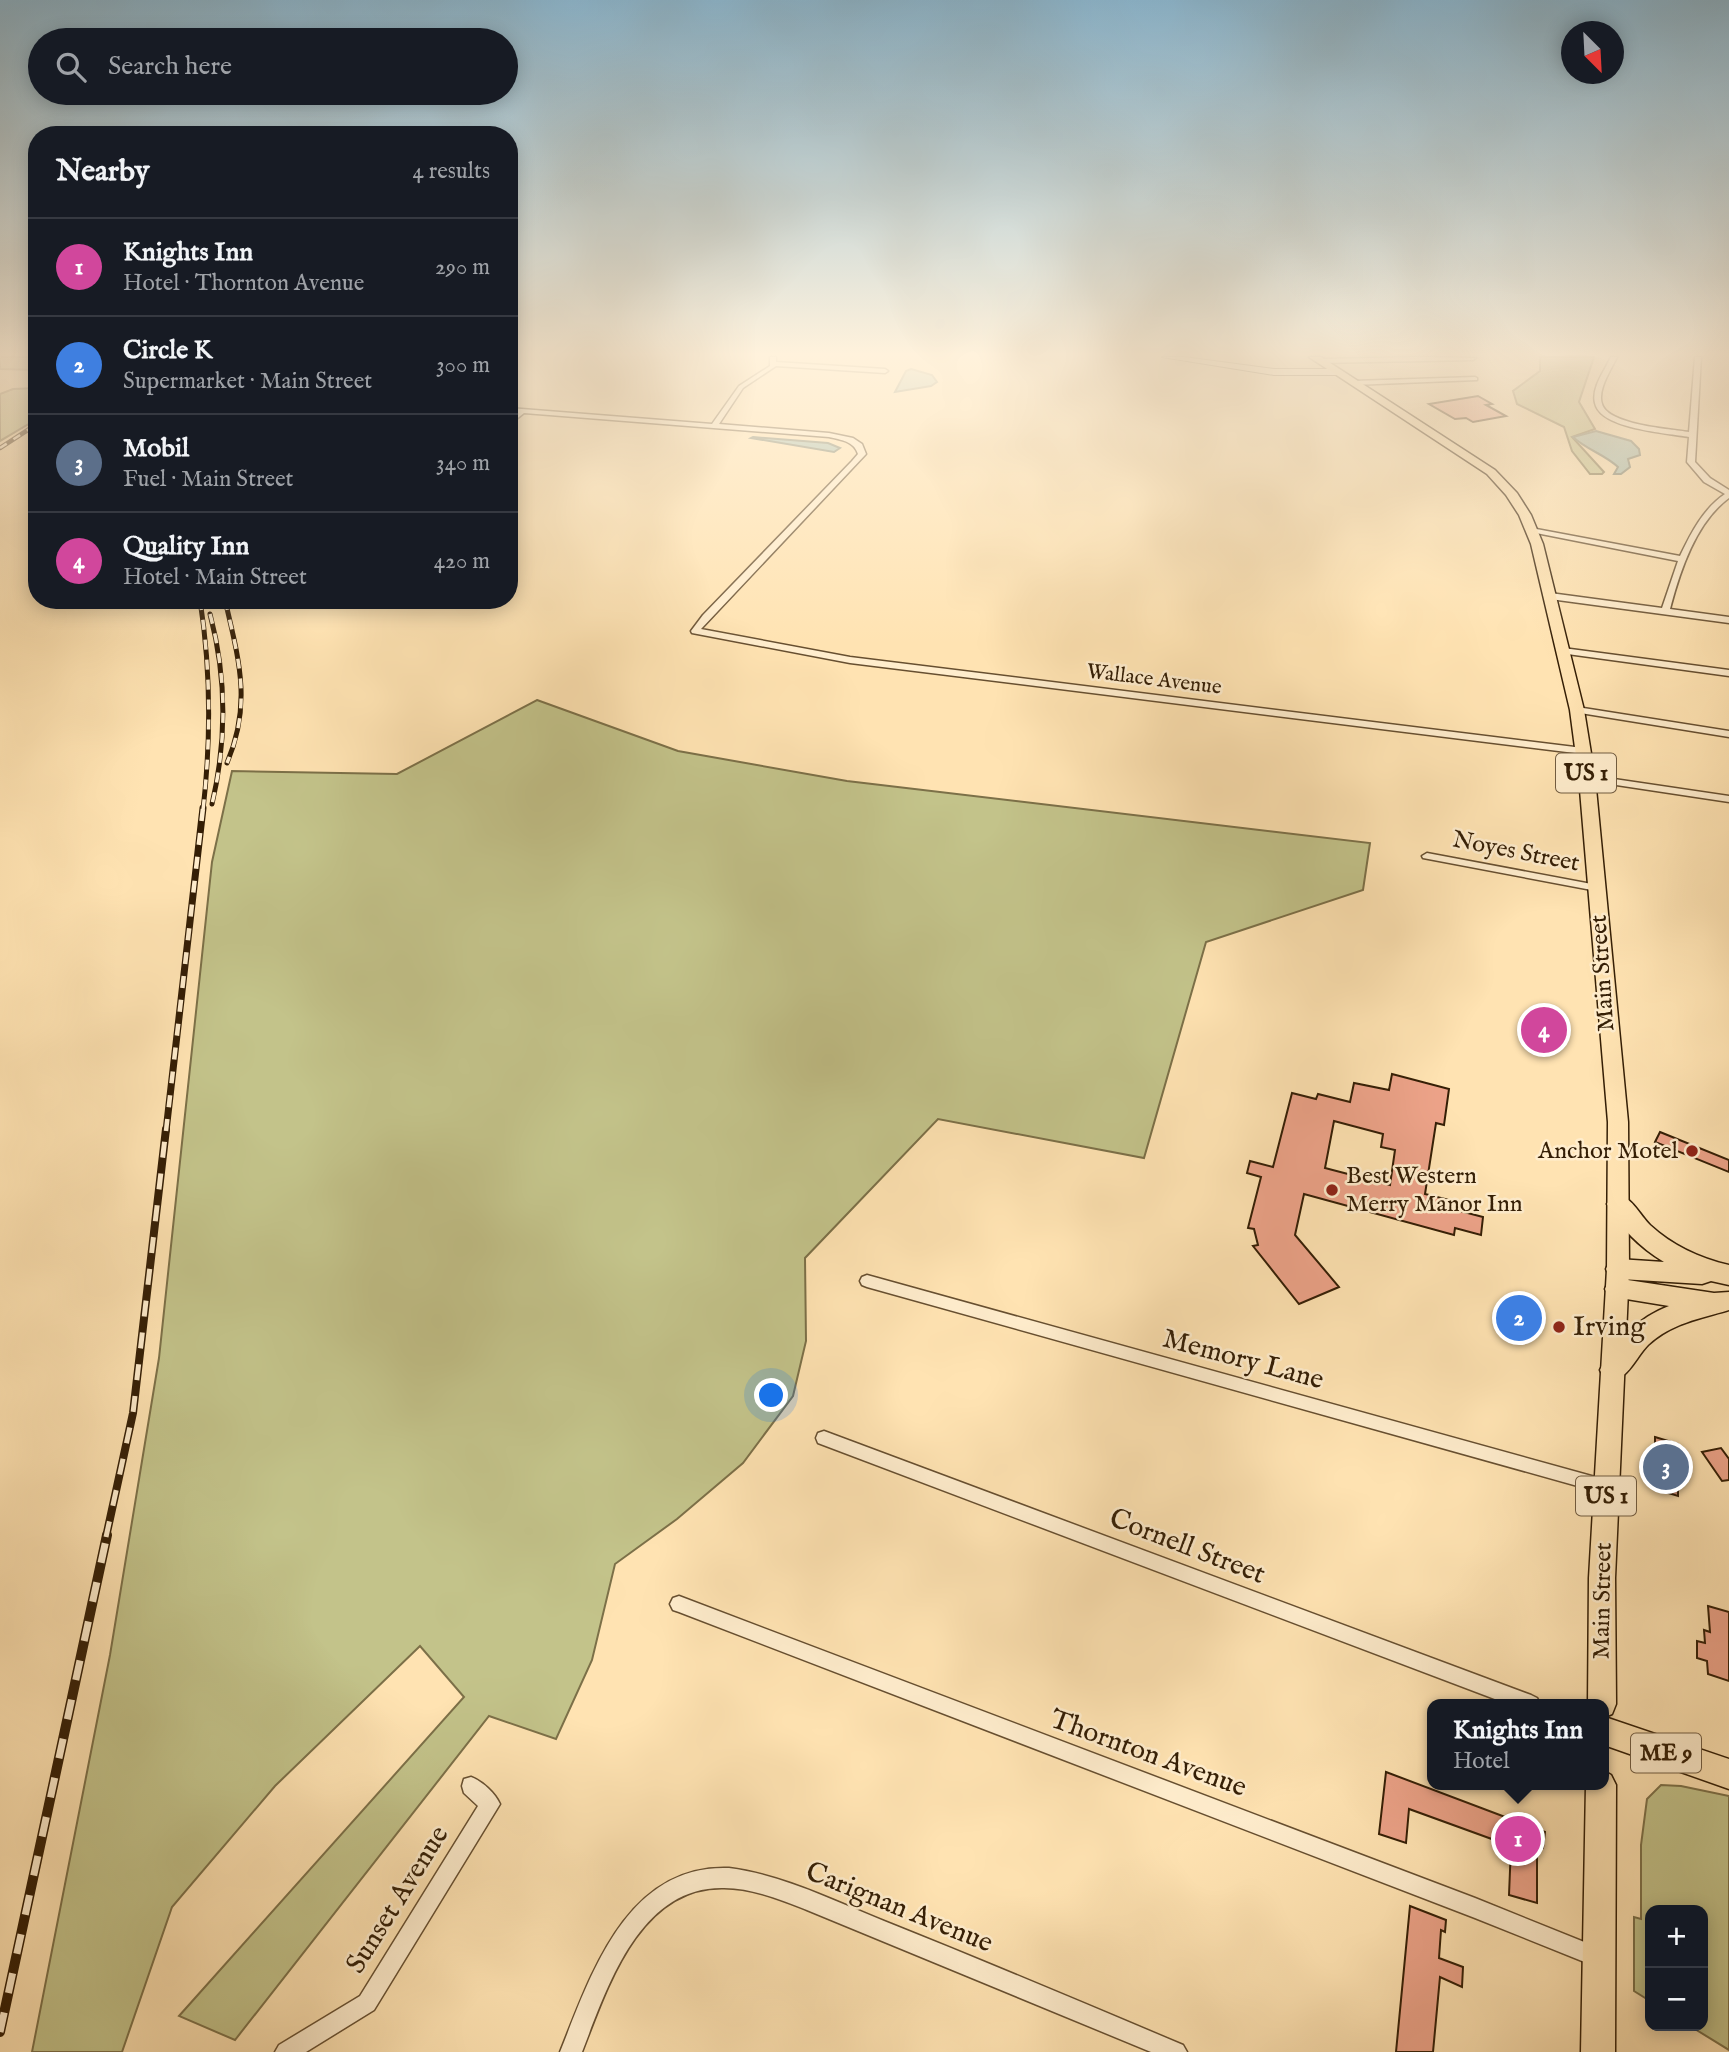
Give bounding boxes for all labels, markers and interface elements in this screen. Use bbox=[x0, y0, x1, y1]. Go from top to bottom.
north arrow bbox=[1561, 21, 1624, 84]
search box bbox=[28, 28, 518, 105]
icon: search bbox=[52, 48, 90, 86]
text: Search here bbox=[108, 50, 232, 83]
text: Nearby bbox=[56, 153, 149, 191]
text: 4 results bbox=[412, 157, 490, 186]
text: Knights Inn bbox=[123, 236, 253, 269]
text: 1 bbox=[75, 253, 83, 282]
text: 290 m bbox=[435, 253, 490, 282]
text: Hotel · Thornton Avenue bbox=[123, 269, 364, 298]
text: Circle K bbox=[123, 334, 213, 367]
text: 2 bbox=[74, 351, 84, 380]
text: 300 m bbox=[436, 351, 490, 380]
text: Supermarket · Main Street bbox=[123, 367, 372, 396]
text: Mobil bbox=[123, 432, 189, 465]
text: 3 bbox=[75, 449, 83, 478]
text: 340 m bbox=[436, 449, 490, 478]
text: Fuel · Main Street bbox=[123, 465, 294, 494]
text: Quality Inn bbox=[123, 530, 249, 563]
text: 4 bbox=[73, 547, 85, 576]
text: 420 m bbox=[434, 547, 490, 576]
text: Hotel · Main Street bbox=[123, 563, 307, 592]
street label: Wallace Avenue bbox=[1085, 658, 1223, 702]
road number: US 1 bbox=[1556, 754, 1616, 792]
street label: Noyes Street bbox=[1450, 825, 1582, 879]
street label: Main Street bbox=[1583, 914, 1623, 1032]
pin: 4 bbox=[1521, 1004, 1567, 1056]
place label: Anchor Motel bbox=[1537, 1136, 1678, 1167]
marker: Anchor Motel bbox=[1684, 1143, 1700, 1159]
place label: Best Western Merry Manor Inn bbox=[1346, 1161, 1523, 1220]
marker: Best Western Merry Manor Inn bbox=[1324, 1182, 1340, 1198]
pin: 2 bbox=[1496, 1292, 1542, 1344]
place label: Irving bbox=[1573, 1310, 1646, 1345]
marker: Irving bbox=[1551, 1319, 1567, 1335]
street label: Memory Lane bbox=[1159, 1322, 1328, 1398]
your location bbox=[754, 1378, 788, 1412]
pin: 3 bbox=[1643, 1441, 1689, 1493]
road number: US 1 bbox=[1576, 1476, 1636, 1516]
street label: Cornell Street bbox=[1104, 1501, 1270, 1593]
street label: Main Street bbox=[1586, 1542, 1620, 1660]
popup bbox=[1427, 1699, 1609, 1790]
street label: Thornton Avenue bbox=[1045, 1702, 1251, 1806]
text: Knights Inn bbox=[1453, 1714, 1583, 1747]
road number: ME 9 bbox=[1631, 1734, 1701, 1772]
text: Hotel bbox=[1453, 1747, 1509, 1776]
pin: 1 bbox=[1495, 1813, 1541, 1865]
street label: Sunset Avenue bbox=[339, 1819, 457, 1980]
street label: Carignan Avenue bbox=[800, 1855, 998, 1961]
map controls bbox=[1645, 1905, 1708, 2031]
button: + bbox=[1645, 1905, 1708, 1968]
button: − bbox=[1645, 1968, 1708, 2031]

